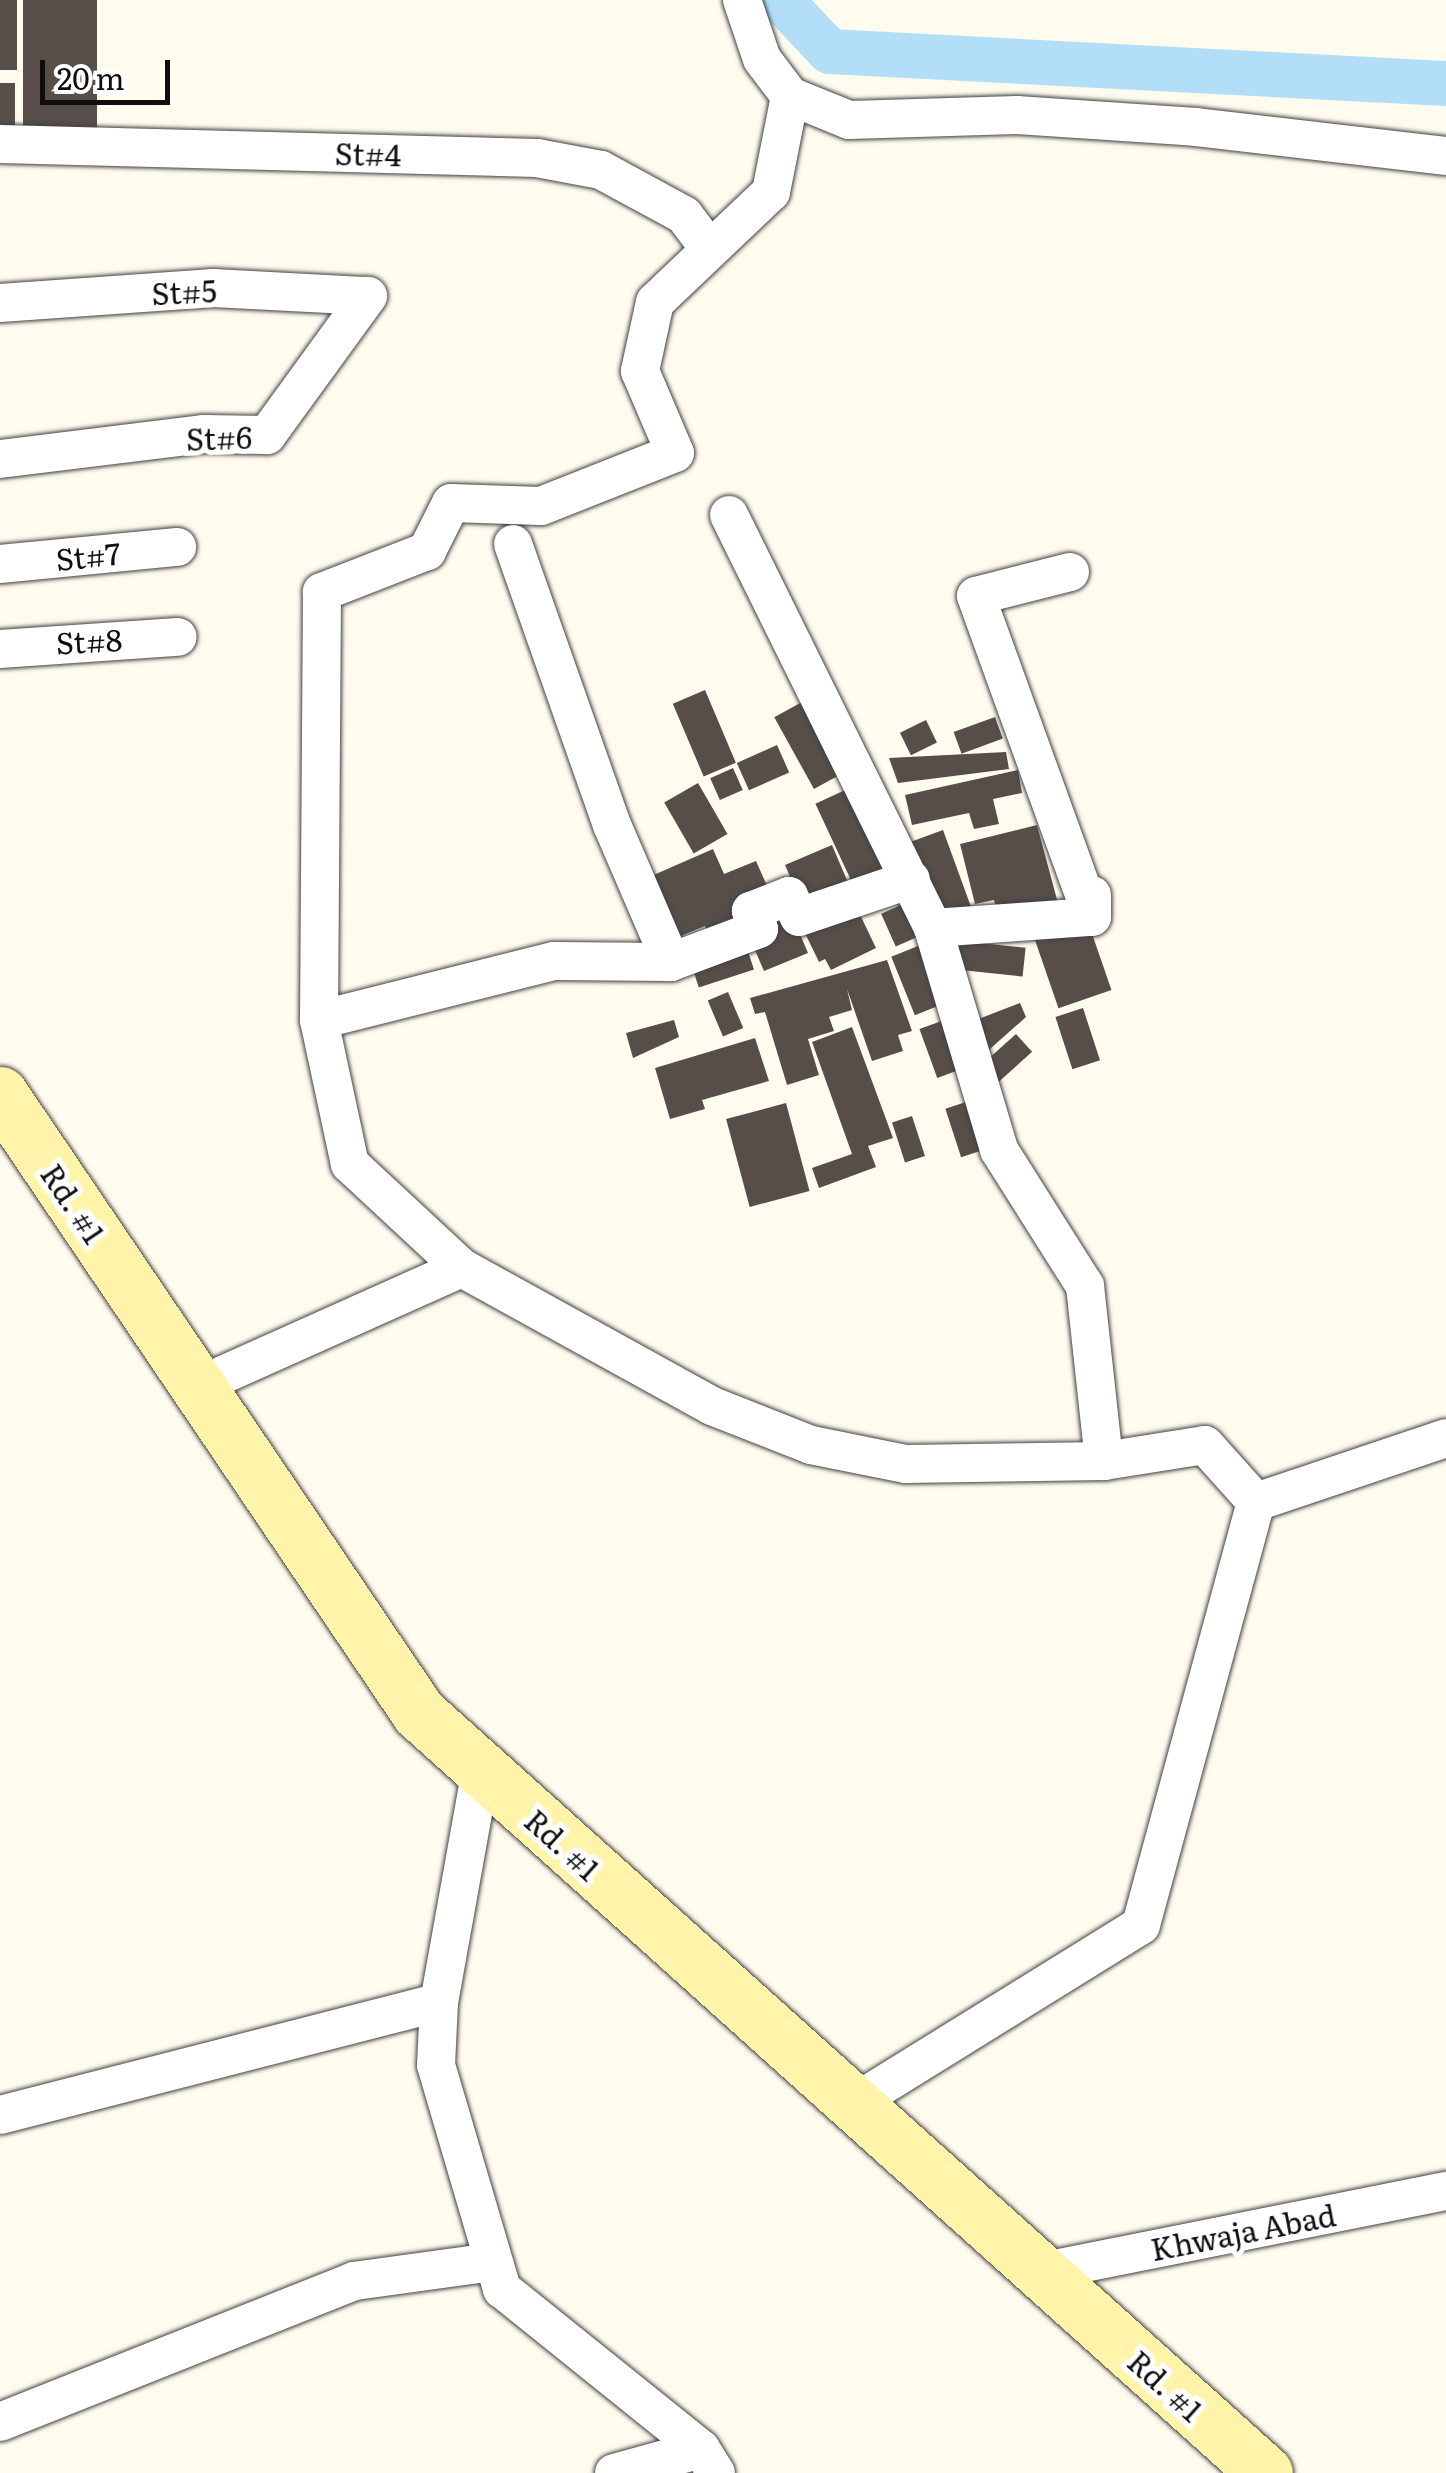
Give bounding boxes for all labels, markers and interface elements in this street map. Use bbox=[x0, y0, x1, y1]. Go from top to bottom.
scale bar bbox=[45, 40, 175, 102]
text: 20 m bbox=[57, 55, 125, 99]
street label: St#4 bbox=[334, 134, 402, 172]
street label: St#5 bbox=[150, 271, 218, 311]
street label: St#6 bbox=[185, 418, 253, 456]
street label: St#7 bbox=[54, 534, 122, 576]
street label: St#8 bbox=[55, 620, 123, 660]
street label: Rd. #1 bbox=[35, 1157, 113, 1249]
street label: Rd. #1 bbox=[518, 1801, 608, 1887]
street label: Khwaja Abad bbox=[1147, 2195, 1339, 2267]
street label: Rd. #1 bbox=[1121, 2342, 1211, 2428]

